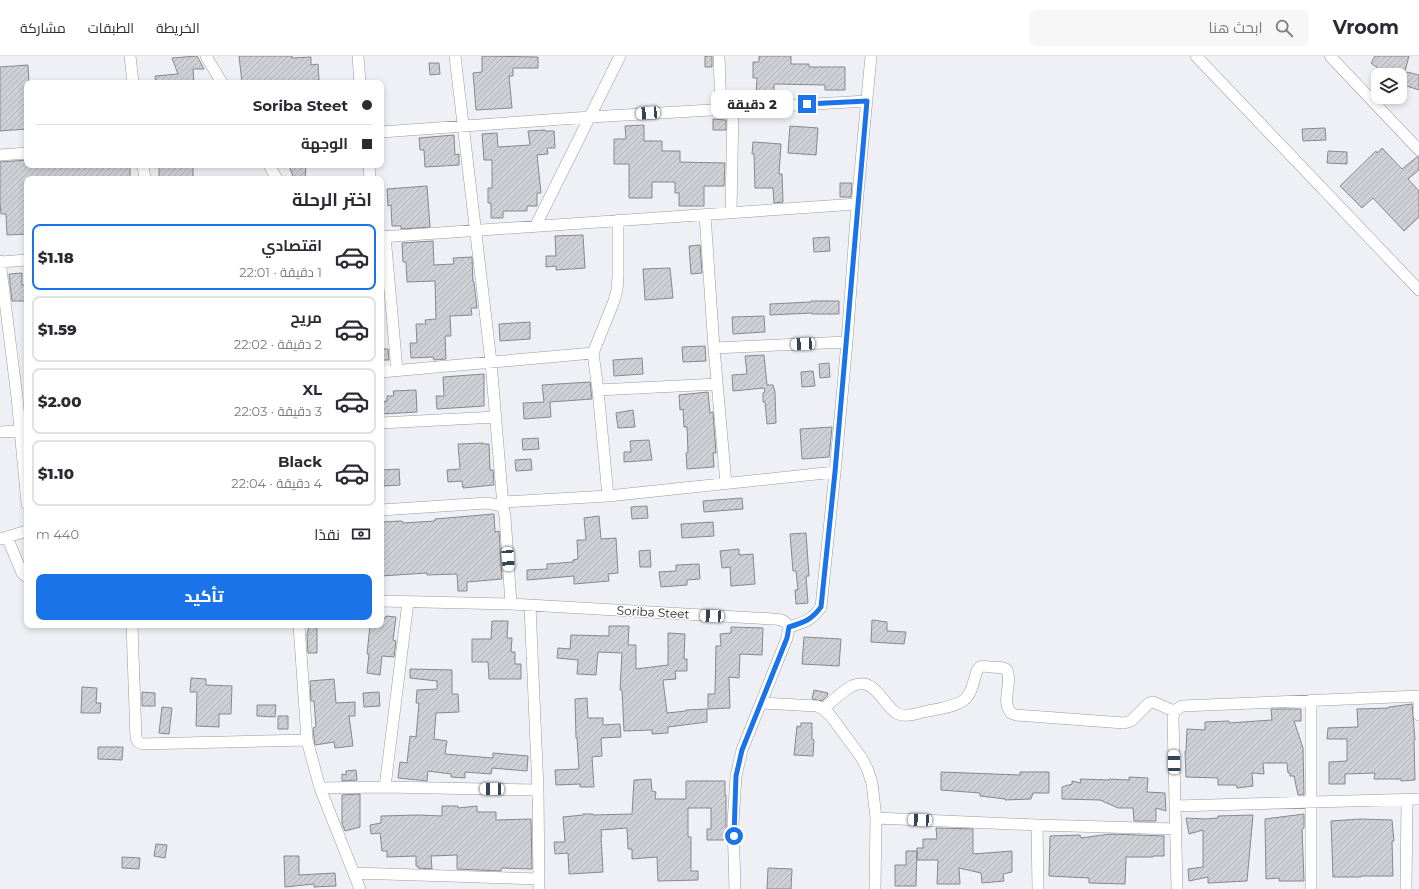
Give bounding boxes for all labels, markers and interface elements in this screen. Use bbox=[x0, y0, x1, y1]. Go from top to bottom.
search box bbox=[1029, 10, 1309, 46]
text: Vroom bbox=[1333, 16, 1399, 39]
icon: search bbox=[1273, 17, 1295, 39]
text: ابحث هنا bbox=[1209, 18, 1263, 37]
text: مشاركة bbox=[20, 19, 66, 37]
text: الطبقات bbox=[88, 19, 134, 37]
text: الخريطة bbox=[156, 19, 200, 37]
map controls bbox=[1371, 68, 1407, 104]
button: layers bbox=[1371, 68, 1407, 104]
callout: 2 دقيقة bbox=[711, 90, 793, 118]
route end bbox=[798, 95, 816, 113]
text: Soriba Steet bbox=[253, 96, 348, 115]
text: 2 دقيقة bbox=[727, 96, 777, 112]
car bbox=[636, 106, 660, 120]
text: الوجهة bbox=[301, 134, 348, 153]
text: اختر الرحلة bbox=[292, 189, 372, 211]
text: اقتصادي bbox=[262, 236, 322, 255]
icon: car bbox=[334, 239, 370, 275]
text: $1.18 bbox=[38, 248, 74, 267]
text: 1 دقيقة · 22:01 bbox=[239, 264, 322, 280]
text: مريح bbox=[290, 308, 322, 327]
icon: car bbox=[334, 311, 370, 347]
text: $1.59 bbox=[38, 320, 77, 339]
text: 2 دقيقة · 22:02 bbox=[234, 336, 322, 352]
car bbox=[791, 337, 815, 351]
text: XL bbox=[303, 380, 322, 399]
icon: car bbox=[334, 383, 370, 419]
text: $2.00 bbox=[38, 392, 81, 411]
text: 3 دقيقة · 22:03 bbox=[234, 403, 322, 419]
text: Black bbox=[278, 452, 322, 471]
icon: car bbox=[334, 455, 370, 491]
text: $1.10 bbox=[38, 464, 74, 483]
text: 4 دقيقة · 22:04 bbox=[231, 475, 322, 491]
icon: cash bbox=[350, 523, 372, 545]
text: نقدًا bbox=[314, 525, 340, 544]
text: 440 m bbox=[36, 526, 79, 542]
car bbox=[501, 547, 515, 571]
button: تأكيد bbox=[36, 574, 372, 620]
street label: Soriba Steet bbox=[616, 603, 690, 621]
car bbox=[700, 609, 724, 623]
car bbox=[1168, 750, 1180, 774]
car bbox=[480, 783, 504, 795]
car bbox=[908, 813, 932, 827]
route start bbox=[725, 827, 743, 845]

